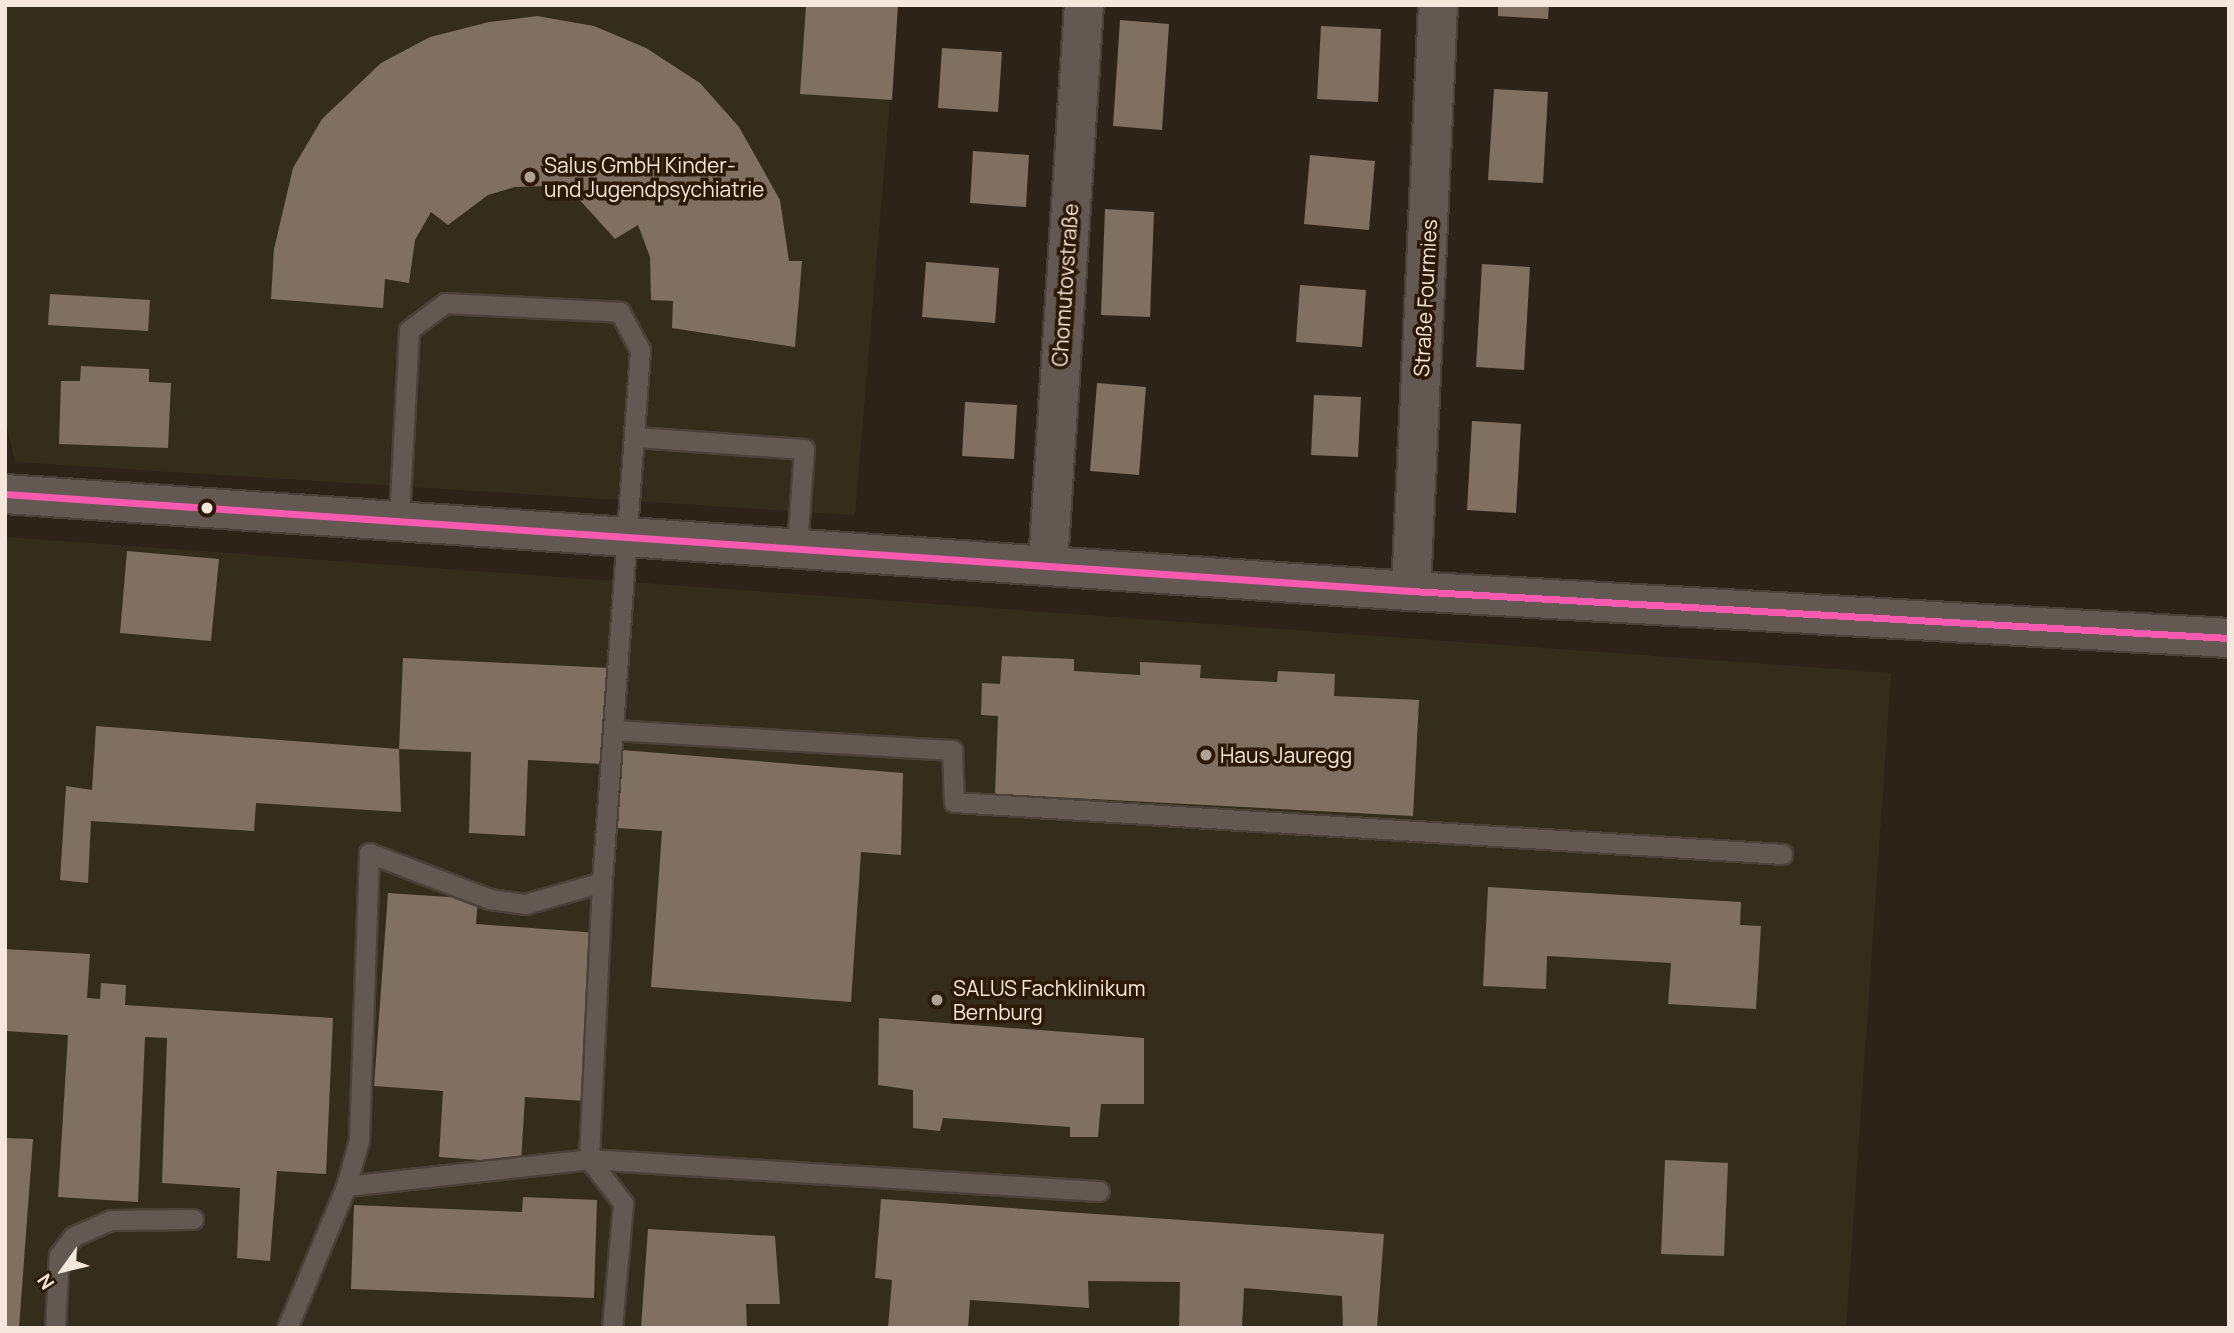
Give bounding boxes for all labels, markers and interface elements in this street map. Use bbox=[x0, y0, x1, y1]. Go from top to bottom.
place label: Salus GmbH Kinder- und Jugendpsychiatrie bbox=[544, 152, 764, 202]
marker: Salus GmbH Kinder- und Jugendpsychiatrie bbox=[522, 169, 538, 185]
street label: Chomutovstraße bbox=[1047, 203, 1083, 367]
street label: Straße Fourmies bbox=[1408, 218, 1442, 378]
unlabelled marker bbox=[200, 501, 214, 515]
place label: Haus Jauregg bbox=[1220, 742, 1352, 768]
marker: Haus Jauregg bbox=[1198, 747, 1214, 763]
place label: SALUS Fachklinikum Bernburg bbox=[953, 975, 1145, 1025]
marker: SALUS Fachklinikum Bernburg bbox=[927, 990, 947, 1010]
north arrow bbox=[28, 1235, 98, 1305]
text: N bbox=[31, 1269, 60, 1295]

